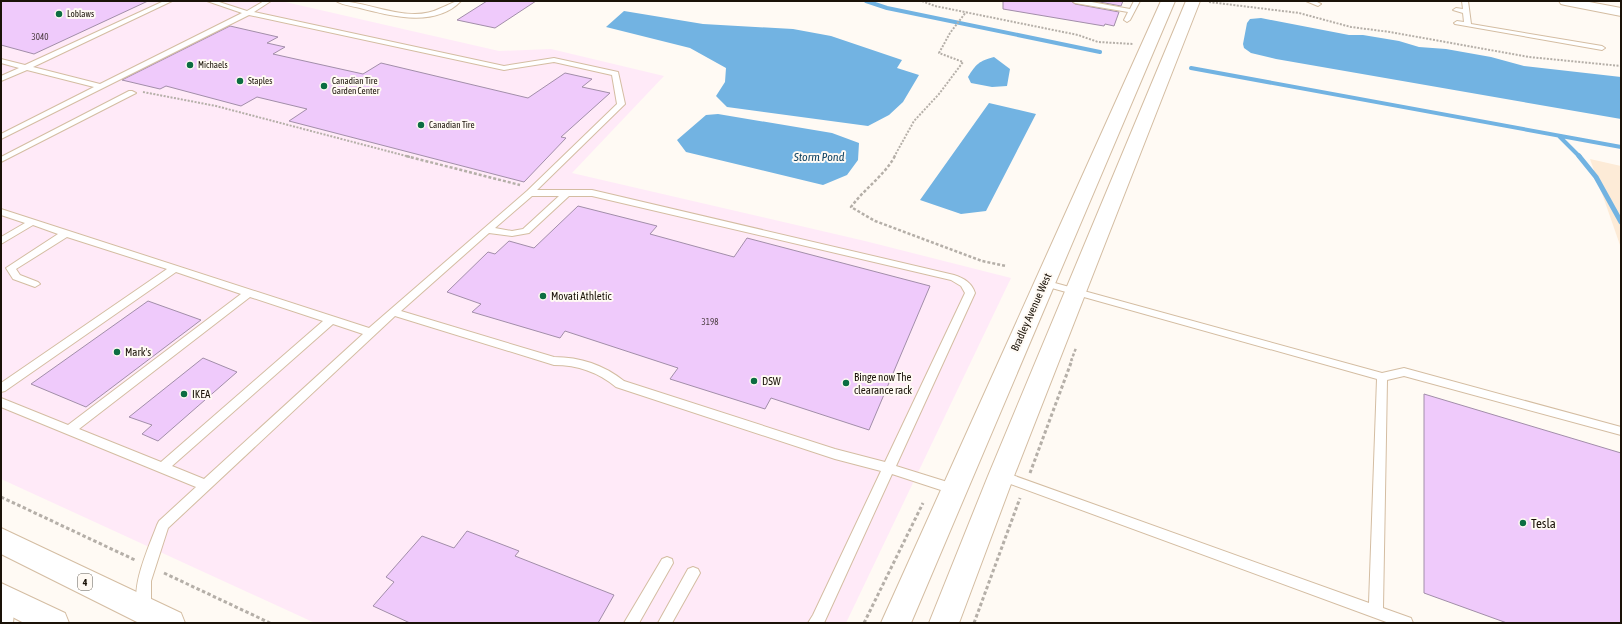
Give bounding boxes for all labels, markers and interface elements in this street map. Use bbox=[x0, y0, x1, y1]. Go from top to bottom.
marker: Loblaws bbox=[54, 9, 64, 19]
place label: Loblaws bbox=[67, 9, 94, 19]
house number: 3040 bbox=[32, 32, 48, 42]
marker: Michaels bbox=[185, 60, 195, 70]
place label: Michaels bbox=[198, 60, 228, 70]
marker: Staples bbox=[235, 76, 245, 86]
place label: Staples bbox=[248, 76, 272, 86]
place label: Canadian Tire Garden Center bbox=[332, 76, 380, 96]
marker: Canadian Tire Garden Center bbox=[319, 81, 329, 91]
marker: Canadian Tire bbox=[416, 120, 426, 130]
place label: Canadian Tire bbox=[429, 120, 475, 130]
water label: Storm Pond bbox=[793, 150, 845, 164]
street label: Bradley Avenue West bbox=[1008, 271, 1054, 353]
place label: Movati Athletic bbox=[551, 290, 613, 302]
marker: Movati Athletic bbox=[538, 291, 548, 301]
house number: 3198 bbox=[702, 317, 718, 327]
place label: Mark's bbox=[125, 346, 151, 358]
marker: Mark's bbox=[112, 347, 122, 357]
place label: Binge now The clearance rack bbox=[854, 371, 912, 396]
place label: DSW bbox=[762, 375, 781, 387]
marker: DSW bbox=[749, 376, 759, 386]
marker: Binge now The clearance rack bbox=[841, 378, 851, 388]
place label: IKEA bbox=[192, 388, 211, 400]
marker: IKEA bbox=[179, 389, 189, 399]
place label: Tesla bbox=[1531, 516, 1556, 531]
marker: Tesla bbox=[1518, 518, 1528, 528]
road number: 4 bbox=[78, 574, 92, 590]

